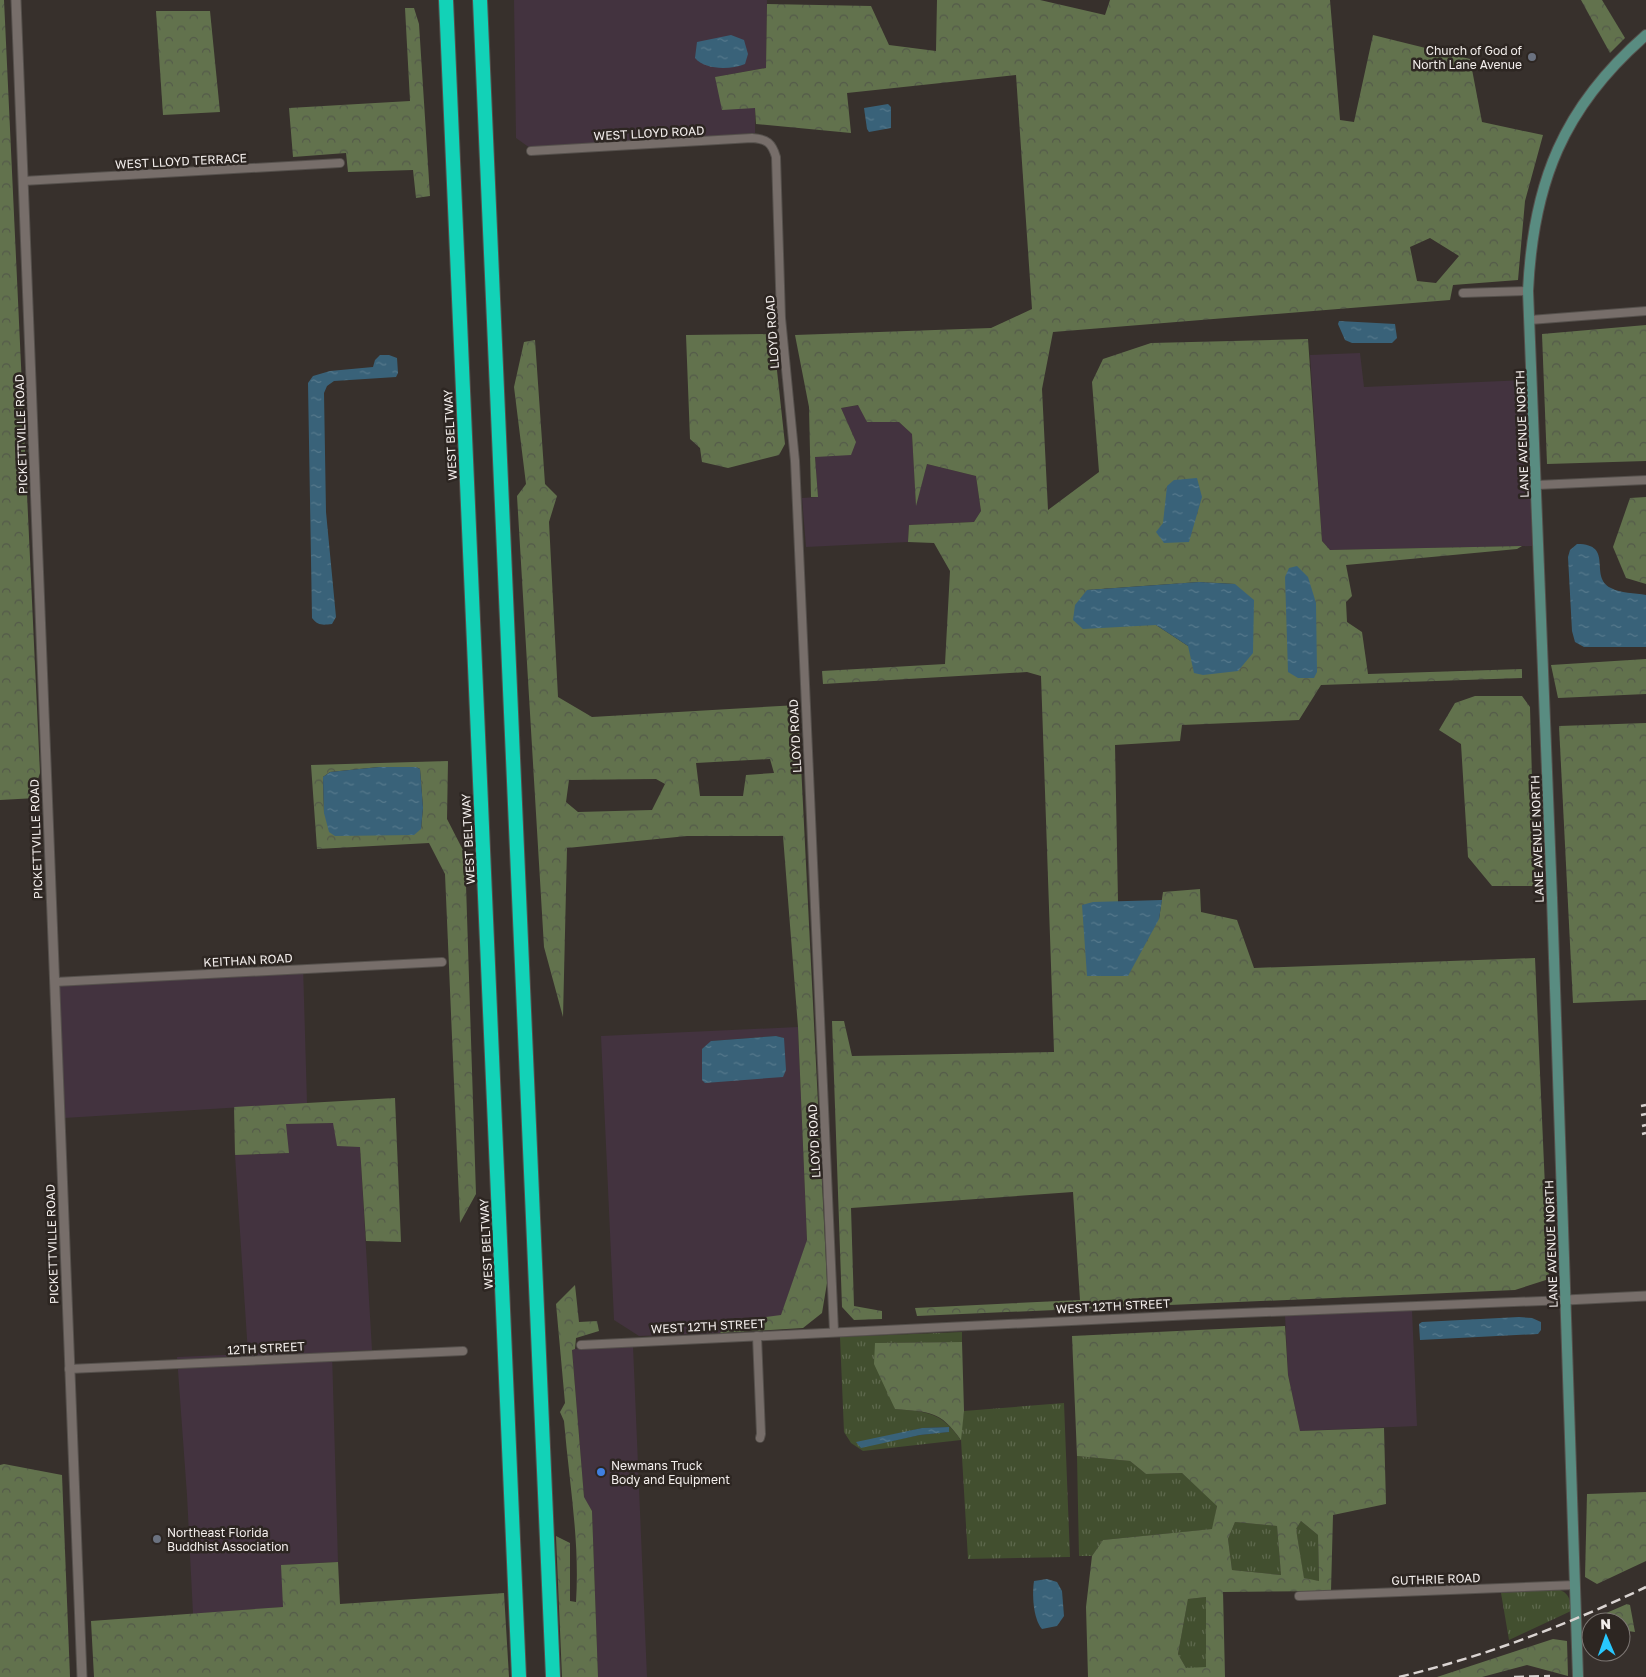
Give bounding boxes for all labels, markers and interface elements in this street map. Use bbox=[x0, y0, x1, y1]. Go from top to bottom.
place label: Church of God of North Lane Avenue bbox=[1412, 43, 1523, 72]
marker: Church of God of North Lane Avenue bbox=[1526, 51, 1538, 63]
street label: WEST LLOYD ROAD bbox=[593, 123, 705, 143]
street label: WEST LLOYD TERRACE bbox=[115, 150, 247, 172]
street label: LLOYD ROAD bbox=[762, 295, 782, 369]
street label: LANE AVENUE NORTH bbox=[1512, 370, 1532, 498]
street label: PICKETTVILLE ROAD bbox=[11, 374, 31, 494]
street label: WEST BELTWAY bbox=[440, 389, 460, 481]
street label: LLOYD ROAD bbox=[786, 699, 804, 773]
street label: LANE AVENUE NORTH bbox=[1527, 775, 1547, 903]
street label: PICKETTVILLE ROAD bbox=[26, 779, 46, 899]
street label: WEST BELTWAY bbox=[458, 793, 478, 885]
street label: KEITHAN ROAD bbox=[203, 950, 293, 970]
street label: LLOYD ROAD bbox=[805, 1104, 823, 1178]
street label: LANE AVENUE NORTH bbox=[1541, 1180, 1561, 1308]
street label: PICKETTVILLE ROAD bbox=[42, 1184, 62, 1304]
street label: WEST BELTWAY bbox=[476, 1198, 496, 1290]
street label: WEST 12TH STREET bbox=[1055, 1295, 1171, 1316]
street label: WEST 12TH STREET bbox=[650, 1315, 766, 1336]
street label: 12TH STREET bbox=[227, 1338, 306, 1358]
place label: Newmans Truck Body and Equipment bbox=[611, 1458, 730, 1487]
marker: Newmans Truck Body and Equipment bbox=[595, 1466, 607, 1478]
place label: Northeast Florida Buddhist Association bbox=[167, 1525, 289, 1554]
marker: Northeast Florida Buddhist Association bbox=[151, 1533, 163, 1545]
street label: GUTHRIE ROAD bbox=[1391, 1570, 1481, 1588]
north arrow bbox=[1581, 1612, 1631, 1662]
text: N bbox=[1600, 1615, 1611, 1632]

